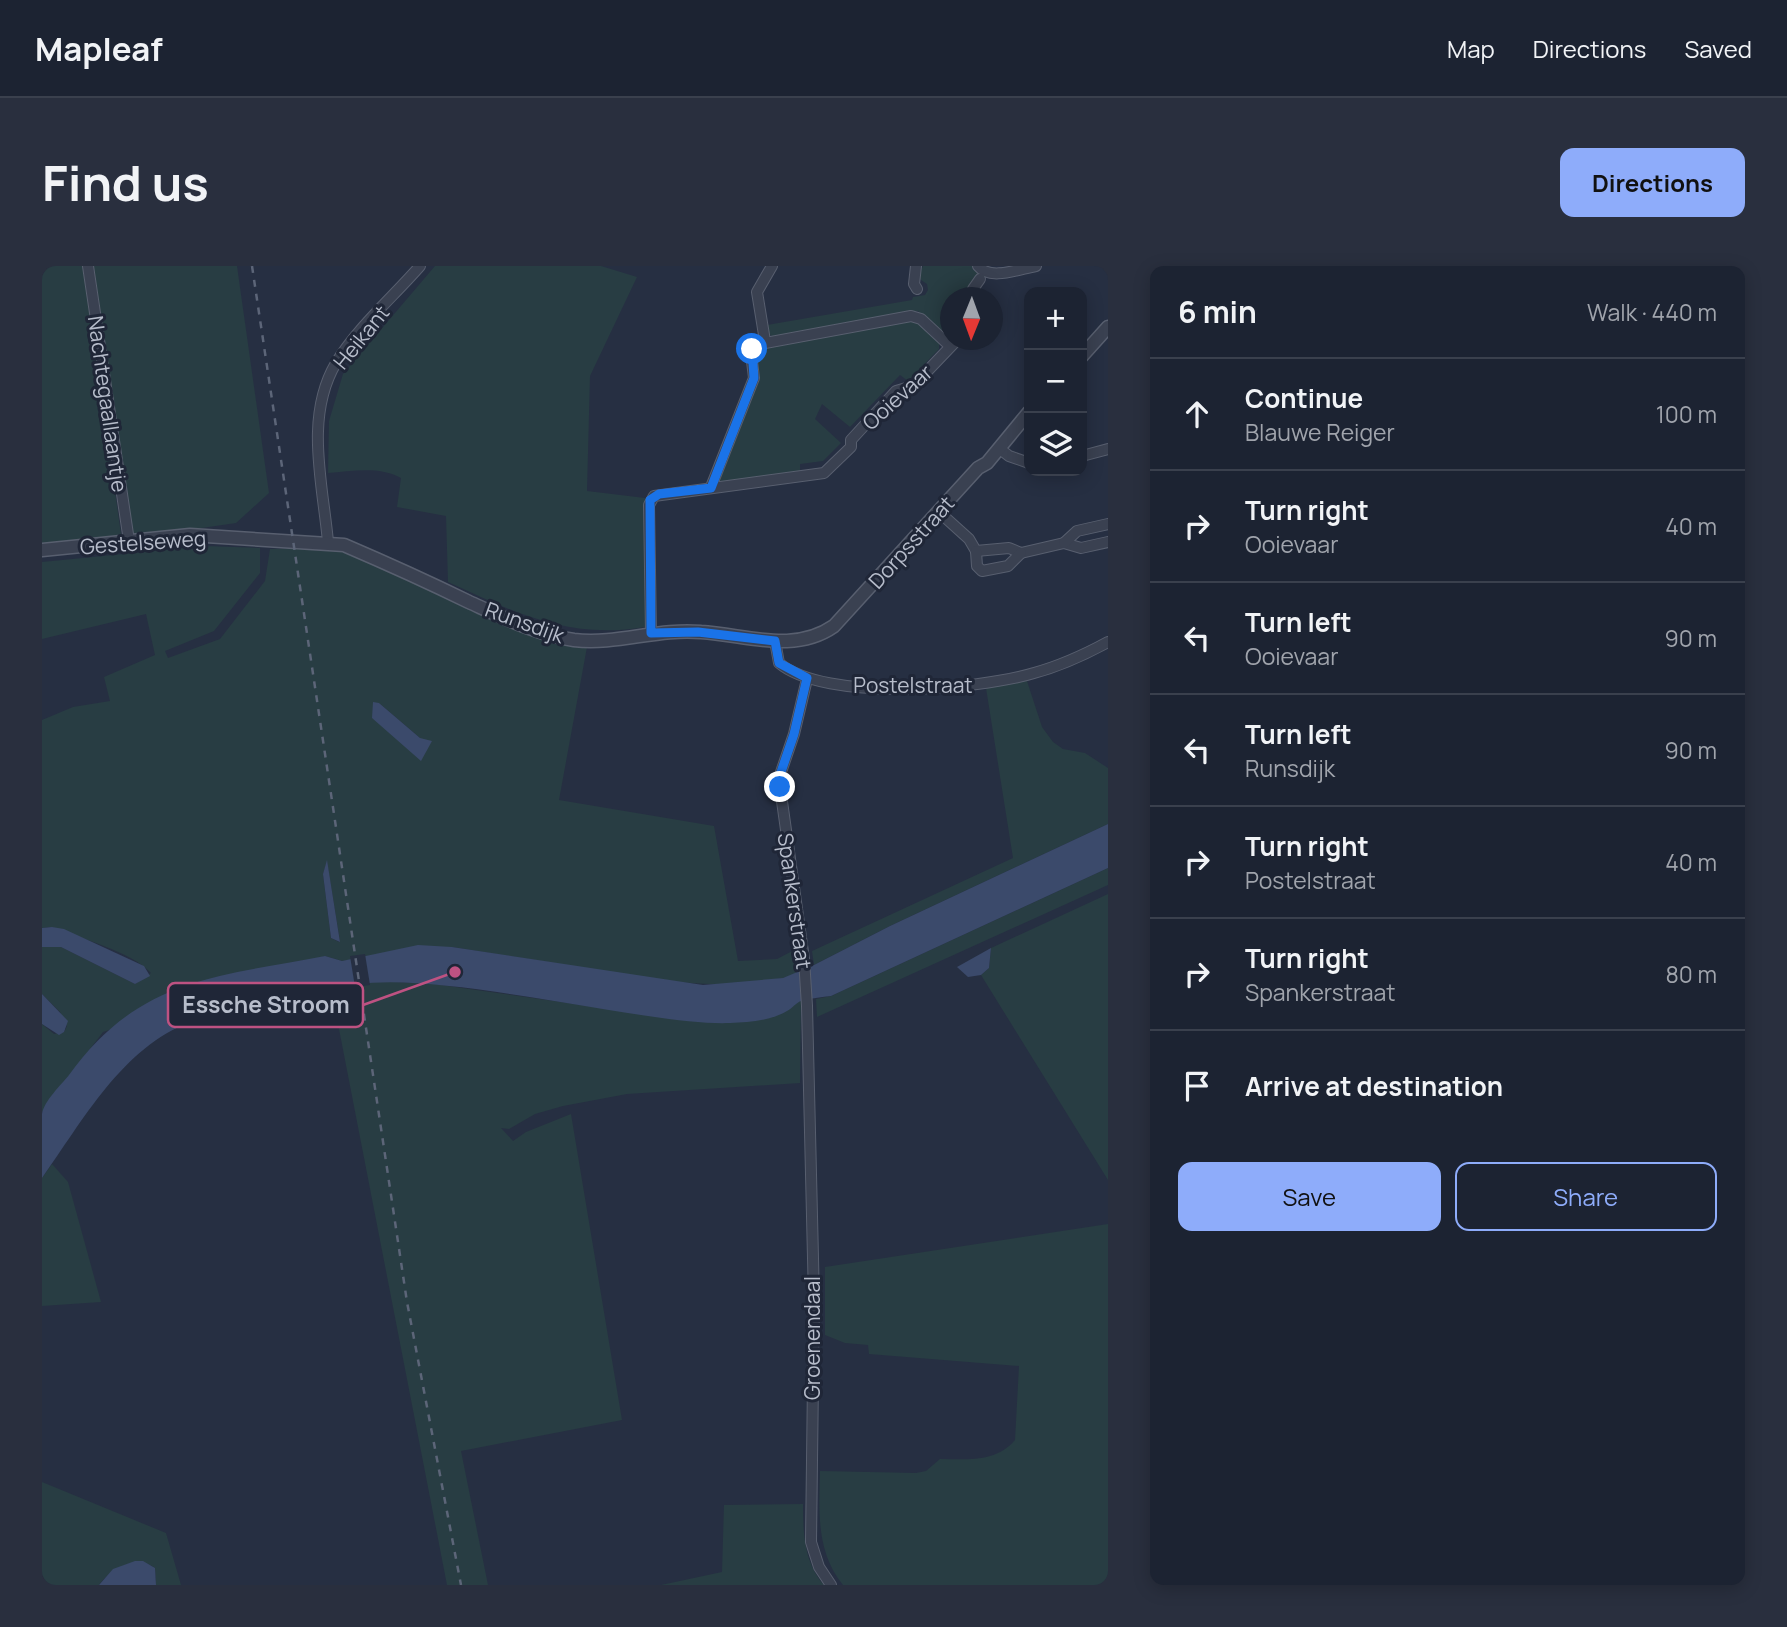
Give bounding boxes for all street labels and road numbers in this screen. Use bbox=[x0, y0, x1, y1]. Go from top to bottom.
street label: Heikant bbox=[327, 299, 395, 375]
street label: Nachtegaallaantje bbox=[82, 314, 134, 494]
street label: Ooievaar bbox=[856, 358, 938, 436]
street label: Dorpsstraat bbox=[862, 490, 960, 594]
street label: Gestelseweg bbox=[79, 524, 207, 560]
street label: Runsdijk bbox=[482, 595, 569, 649]
street label: Postelstraat bbox=[853, 671, 973, 699]
street label: Spankerstraat bbox=[772, 831, 818, 971]
street label: Groenendaal bbox=[798, 1276, 826, 1400]

